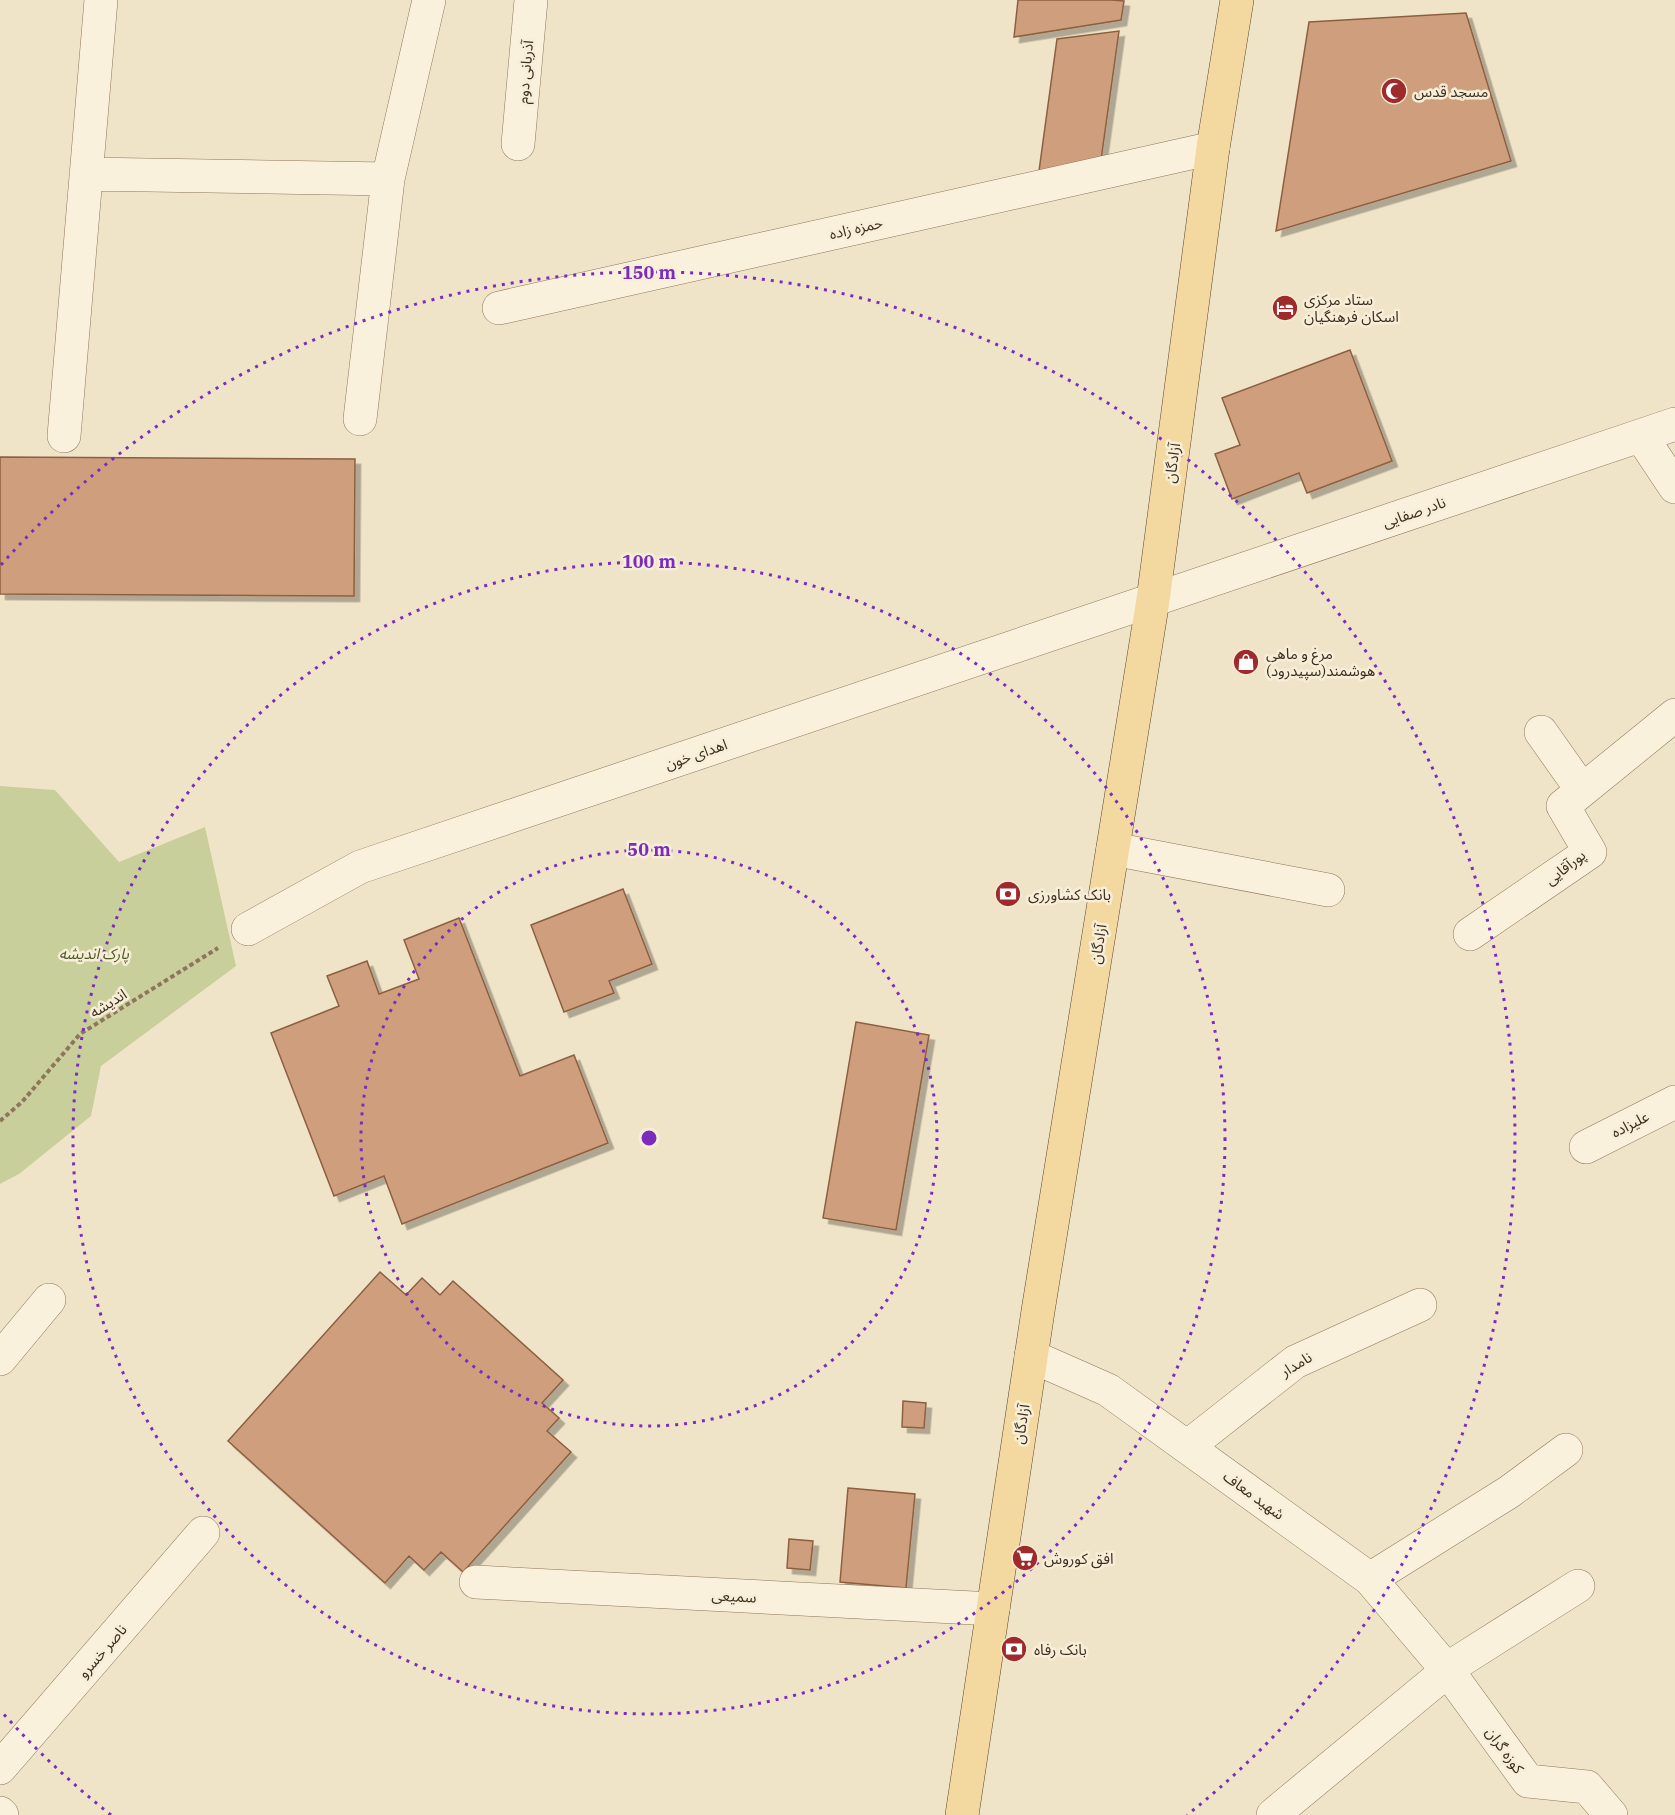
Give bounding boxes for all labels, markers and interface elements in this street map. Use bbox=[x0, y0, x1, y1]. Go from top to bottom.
street label: آذربانی دوم bbox=[513, 39, 539, 105]
mosque icon: مسجد قدس bbox=[1379, 76, 1409, 106]
place label: مسجد قدس bbox=[1414, 82, 1488, 101]
street label: حمزه زاده bbox=[827, 213, 885, 243]
text: 150 m bbox=[622, 261, 677, 284]
place label: ستاد مرکزی اسکان فرهنگیان bbox=[1304, 290, 1399, 326]
hotel icon: ستاد مرکزی اسکان فرهنگیان bbox=[1270, 293, 1300, 323]
street label: آزادگان bbox=[1160, 441, 1184, 484]
street label: نادر صفایی bbox=[1380, 492, 1448, 532]
text: 100 m bbox=[622, 550, 677, 573]
place label: مرغ و ماهی هوشمند(سپیدرود) bbox=[1266, 644, 1375, 681]
shop icon: مرغ و ماهی هوشمند(سپیدرود) bbox=[1231, 647, 1261, 677]
street label: اهدای خون bbox=[662, 734, 730, 774]
text: 50 m bbox=[627, 838, 671, 861]
street label: پورآقایی bbox=[1541, 845, 1590, 890]
bank icon: بانک کشاورزی bbox=[993, 879, 1023, 909]
place label: بانک کشاورزی bbox=[1028, 885, 1111, 904]
street label: آزادگان bbox=[1085, 922, 1111, 965]
park label: پارک اندیشه bbox=[59, 944, 130, 964]
street label: اندیشه bbox=[86, 984, 130, 1022]
street label: علیزاده bbox=[1608, 1106, 1653, 1142]
centre of rings bbox=[639, 1128, 659, 1148]
street label: نامدار bbox=[1276, 1347, 1315, 1381]
street label: آزادگان bbox=[1008, 1402, 1034, 1445]
street label: شهید معاف bbox=[1220, 1466, 1289, 1524]
supermarket icon: افق کوروش bbox=[1010, 1543, 1040, 1573]
place label: افق کوروش bbox=[1044, 1549, 1113, 1569]
street label: سمیعی bbox=[711, 1585, 757, 1607]
street label: ناصر خسرو bbox=[73, 1620, 131, 1682]
bank icon: بانک رفاه bbox=[999, 1634, 1029, 1664]
place label: بانک رفاه bbox=[1034, 1640, 1087, 1659]
street label: کوزه گران bbox=[1482, 1723, 1529, 1778]

